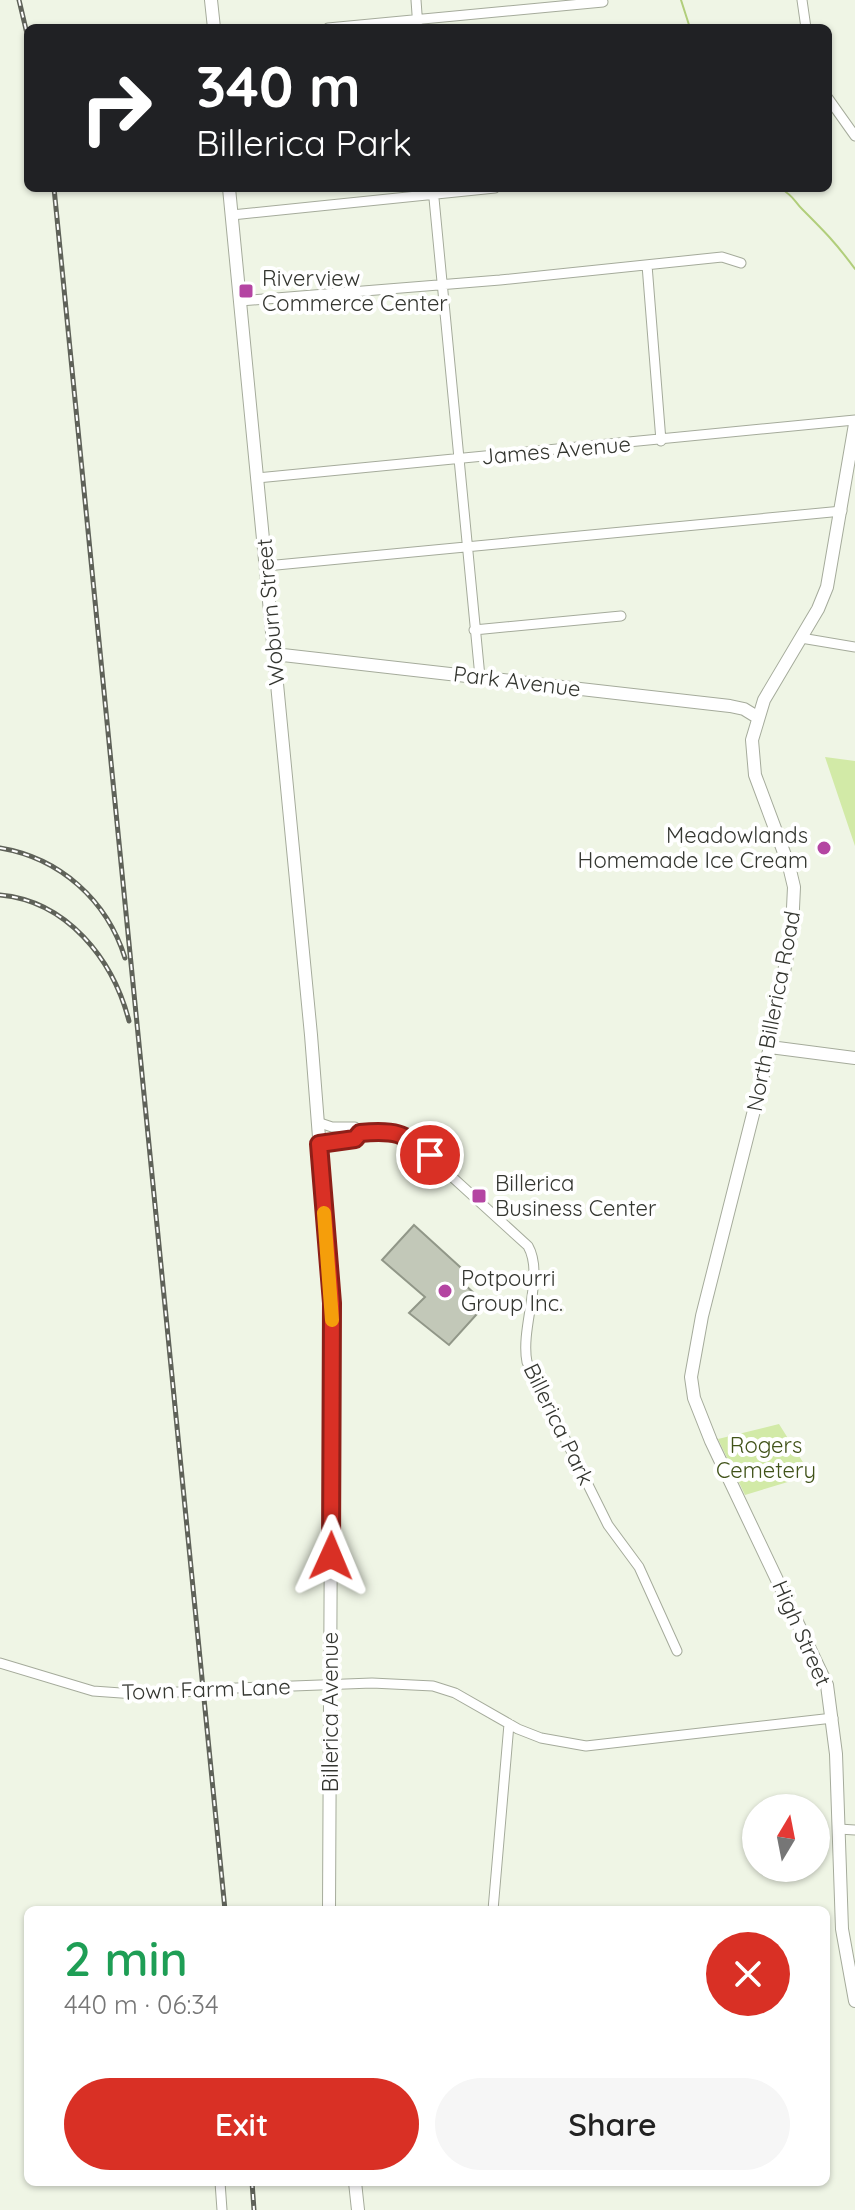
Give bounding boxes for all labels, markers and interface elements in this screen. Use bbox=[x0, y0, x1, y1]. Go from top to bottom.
text: 340 m bbox=[196, 51, 361, 121]
icon: right bbox=[64, 56, 168, 160]
text: Billerica Park bbox=[196, 120, 412, 165]
place label: Riverview Commerce Center bbox=[262, 264, 448, 317]
marker: Riverview Commerce Center bbox=[237, 282, 255, 300]
street label: James Avenue bbox=[480, 430, 632, 470]
street label: Woburn Street bbox=[250, 537, 290, 687]
street label: Park Avenue bbox=[452, 659, 582, 703]
place label: Meadowlands Homemade Ice Cream bbox=[578, 821, 808, 874]
marker: Meadowlands Homemade Ice Cream bbox=[815, 839, 833, 857]
street label: North Billerica Road bbox=[740, 908, 806, 1114]
pin bbox=[396, 1121, 464, 1189]
icon: arrive bbox=[408, 1133, 452, 1177]
place label: Billerica Business Center bbox=[495, 1169, 657, 1222]
marker: Billerica Business Center bbox=[470, 1187, 488, 1205]
place label: Potpourri Group Inc. bbox=[461, 1264, 563, 1317]
marker: Potpourri Group Inc. bbox=[436, 1282, 454, 1300]
street label: Billerica Park bbox=[518, 1359, 600, 1489]
park label: Rogers Cemetery bbox=[716, 1431, 816, 1484]
position arrow bbox=[289, 1514, 373, 1598]
street label: High Street bbox=[766, 1576, 838, 1690]
street label: Billerica Avenue bbox=[316, 1632, 344, 1792]
street label: Town Farm Lane bbox=[121, 1672, 291, 1706]
north arrow bbox=[742, 1794, 830, 1882]
map controls bbox=[742, 1794, 830, 1882]
text: 2 min bbox=[64, 1928, 188, 1988]
button: close bbox=[706, 1932, 790, 2016]
text: 440 m · 06:34 bbox=[64, 1988, 219, 2021]
button: Exit bbox=[64, 2078, 419, 2170]
button: Share bbox=[435, 2078, 790, 2170]

